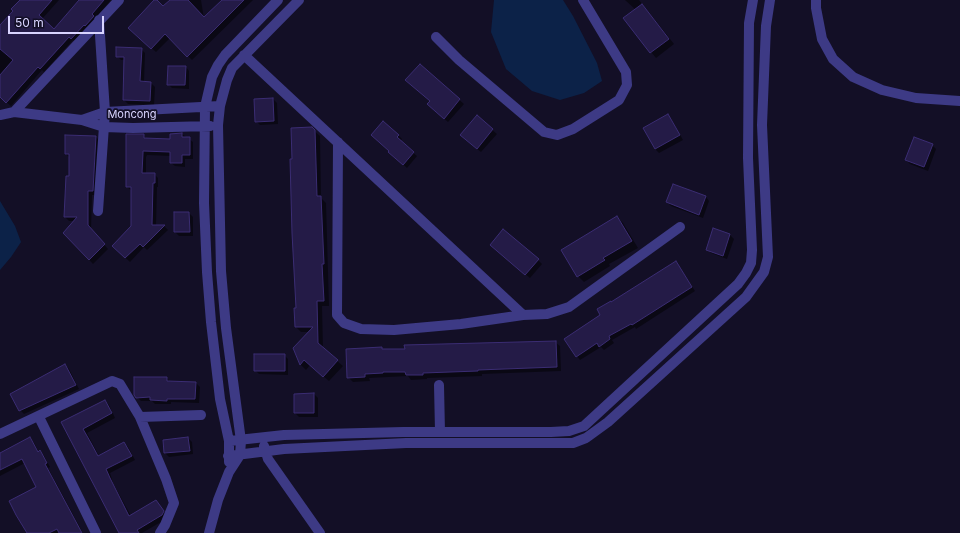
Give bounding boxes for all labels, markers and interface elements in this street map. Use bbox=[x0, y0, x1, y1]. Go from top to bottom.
scale bar bbox=[10, 8, 106, 34]
text: 50 m bbox=[15, 15, 44, 30]
street label: Moncong bbox=[107, 108, 157, 122]

